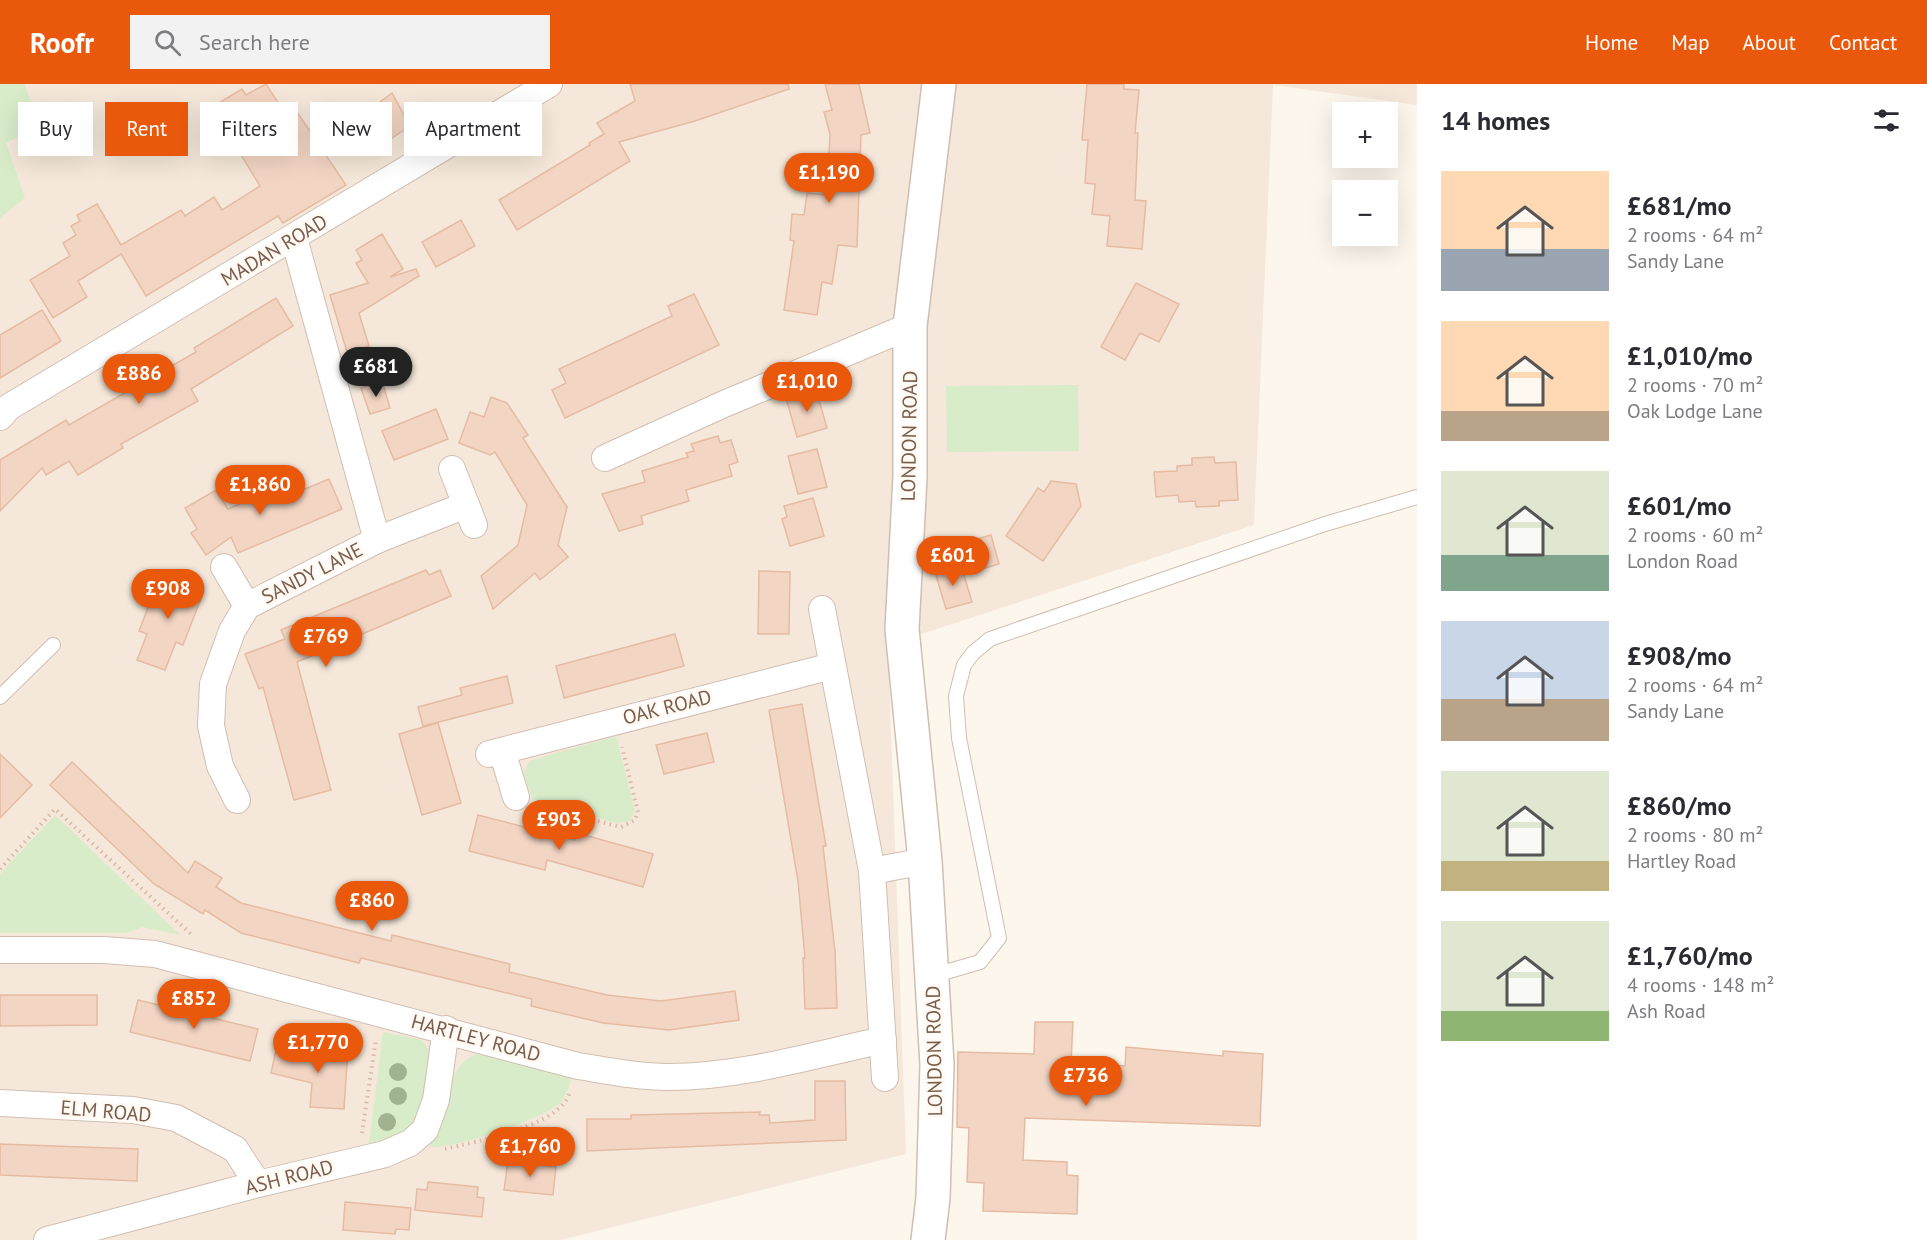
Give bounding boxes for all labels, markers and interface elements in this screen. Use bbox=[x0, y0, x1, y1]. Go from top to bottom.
search box bbox=[130, 15, 550, 69]
text: Roofr bbox=[30, 24, 94, 61]
icon: search bbox=[151, 26, 184, 59]
text: Search here bbox=[199, 28, 310, 56]
text: Home bbox=[1585, 29, 1638, 56]
text: Map bbox=[1671, 29, 1710, 56]
text: About bbox=[1743, 29, 1796, 56]
text: Contact bbox=[1829, 29, 1897, 56]
chip: Buy bbox=[18, 102, 93, 156]
chip: Rent bbox=[105, 102, 188, 156]
chip: Filters bbox=[200, 102, 298, 156]
chip: New bbox=[310, 102, 392, 156]
chip: Apartment bbox=[404, 102, 542, 156]
map controls bbox=[1332, 102, 1398, 246]
button: + bbox=[1332, 102, 1398, 168]
text: 14 homes bbox=[1441, 104, 1550, 137]
icon: filters bbox=[1870, 104, 1903, 137]
pin: £1,190 bbox=[780, 153, 878, 204]
text: £1,190 bbox=[798, 159, 860, 185]
button: − bbox=[1332, 180, 1398, 246]
text: £681/mo bbox=[1627, 189, 1731, 222]
icon: home bbox=[1489, 195, 1561, 267]
street label: MADAN ROAD bbox=[216, 208, 332, 292]
text: 2 rooms · 64 m² bbox=[1627, 222, 1763, 248]
text: Sandy Lane bbox=[1627, 248, 1724, 274]
text: £1,010/mo bbox=[1627, 339, 1753, 372]
icon: home bbox=[1489, 345, 1561, 417]
pin: £681 bbox=[340, 347, 412, 398]
text: £681 bbox=[353, 353, 399, 379]
pin: £886 bbox=[103, 354, 175, 405]
text: £886 bbox=[116, 360, 162, 386]
pin: £1,010 bbox=[758, 362, 856, 413]
text: £1,010 bbox=[776, 368, 838, 394]
street label: LONDON ROAD bbox=[895, 370, 923, 502]
text: 2 rooms · 70 m² bbox=[1627, 372, 1763, 398]
text: Oak Lodge Lane bbox=[1627, 398, 1763, 424]
pin: £1,860 bbox=[211, 465, 309, 516]
text: £1,860 bbox=[229, 471, 291, 497]
text: £601/mo bbox=[1627, 489, 1731, 522]
icon: home bbox=[1489, 495, 1561, 567]
text: 2 rooms · 60 m² bbox=[1627, 522, 1763, 548]
street label: SANDY LANE bbox=[257, 536, 367, 610]
pin: £601 bbox=[917, 536, 989, 587]
text: £601 bbox=[930, 542, 976, 568]
text: London Road bbox=[1627, 548, 1738, 574]
pin: £908 bbox=[132, 569, 204, 620]
text: £908 bbox=[145, 575, 191, 601]
pin: £769 bbox=[290, 617, 362, 668]
text: £769 bbox=[303, 623, 349, 649]
text: £908/mo bbox=[1627, 639, 1731, 672]
icon: home bbox=[1489, 645, 1561, 717]
text: 2 rooms · 64 m² bbox=[1627, 672, 1763, 698]
street label: OAK ROAD bbox=[620, 683, 714, 731]
text: Sandy Lane bbox=[1627, 698, 1724, 724]
text: £860/mo bbox=[1627, 789, 1731, 822]
icon: home bbox=[1489, 795, 1561, 867]
pin: £903 bbox=[523, 800, 595, 851]
text: £903 bbox=[536, 806, 582, 832]
text: 2 rooms · 80 m² bbox=[1627, 822, 1763, 848]
text: Hartley Road bbox=[1627, 848, 1736, 874]
pin: £860 bbox=[336, 881, 408, 932]
text: £860 bbox=[349, 887, 395, 913]
text: £1,760/mo bbox=[1627, 939, 1753, 972]
icon: home bbox=[1489, 945, 1561, 1017]
text: 4 rooms · 148 m² bbox=[1627, 972, 1774, 998]
pin: £852 bbox=[158, 979, 230, 1030]
text: £852 bbox=[171, 985, 217, 1011]
street label: LONDON ROAD bbox=[920, 985, 948, 1117]
text: Ash Road bbox=[1627, 998, 1706, 1024]
street label: HARTLEY ROAD bbox=[408, 1008, 544, 1068]
pin: £1,770 bbox=[269, 1023, 367, 1074]
text: £1,770 bbox=[287, 1029, 349, 1055]
pin: £736 bbox=[1050, 1056, 1122, 1107]
text: £736 bbox=[1063, 1062, 1109, 1088]
street label: ELM ROAD bbox=[59, 1094, 153, 1128]
pin: £1,760 bbox=[481, 1127, 579, 1178]
text: £1,760 bbox=[499, 1133, 561, 1159]
street label: ASH ROAD bbox=[242, 1153, 336, 1201]

